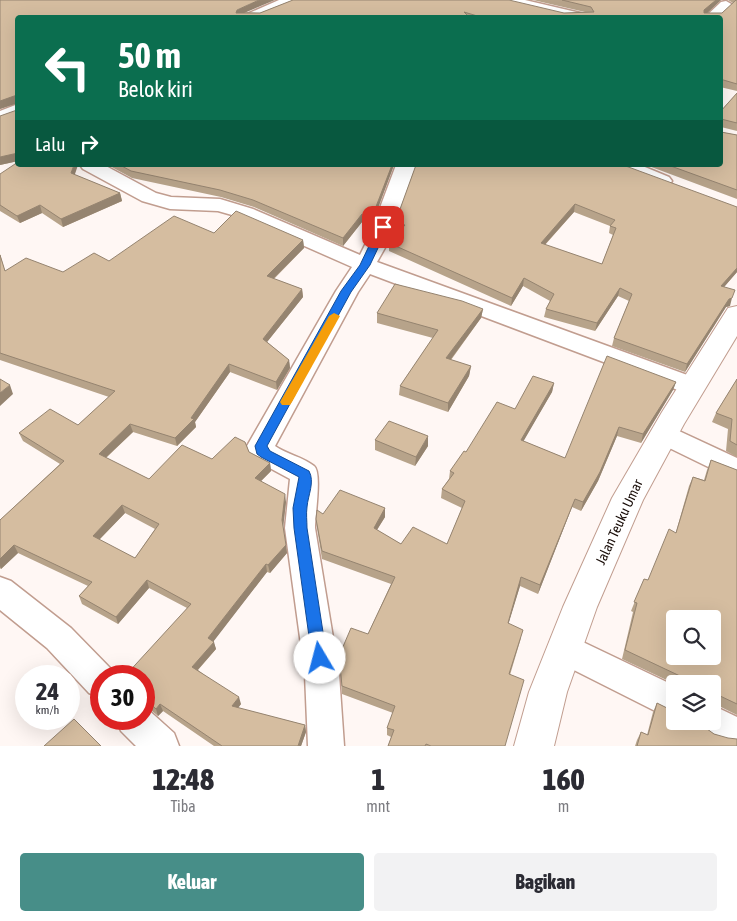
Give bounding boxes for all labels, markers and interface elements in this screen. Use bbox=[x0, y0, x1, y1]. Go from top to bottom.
icon: left bbox=[35, 35, 100, 100]
text: 50 m bbox=[118, 35, 181, 75]
text: Belok kiri bbox=[118, 76, 193, 102]
icon: right bbox=[75, 130, 103, 158]
text: Lalu bbox=[35, 133, 65, 155]
pin bbox=[362, 206, 404, 248]
icon: arrive bbox=[369, 213, 397, 241]
street label: Jalan Teuku Umar bbox=[592, 476, 646, 567]
map controls bbox=[666, 610, 721, 730]
button: search bbox=[666, 610, 721, 665]
position arrow bbox=[293, 631, 345, 683]
speed limit sign: 30 bbox=[90, 665, 155, 730]
button: layers bbox=[666, 675, 721, 730]
text: 24 bbox=[36, 677, 59, 705]
text: km/h bbox=[36, 703, 59, 717]
text: 12:48 bbox=[152, 762, 214, 796]
text: 1 bbox=[371, 762, 385, 796]
text: 160 bbox=[542, 762, 585, 796]
text: Tiba bbox=[170, 797, 196, 815]
text: mnt bbox=[366, 797, 390, 815]
text: m bbox=[558, 797, 569, 815]
button: Keluar bbox=[20, 853, 364, 911]
button: Bagikan bbox=[374, 853, 717, 911]

